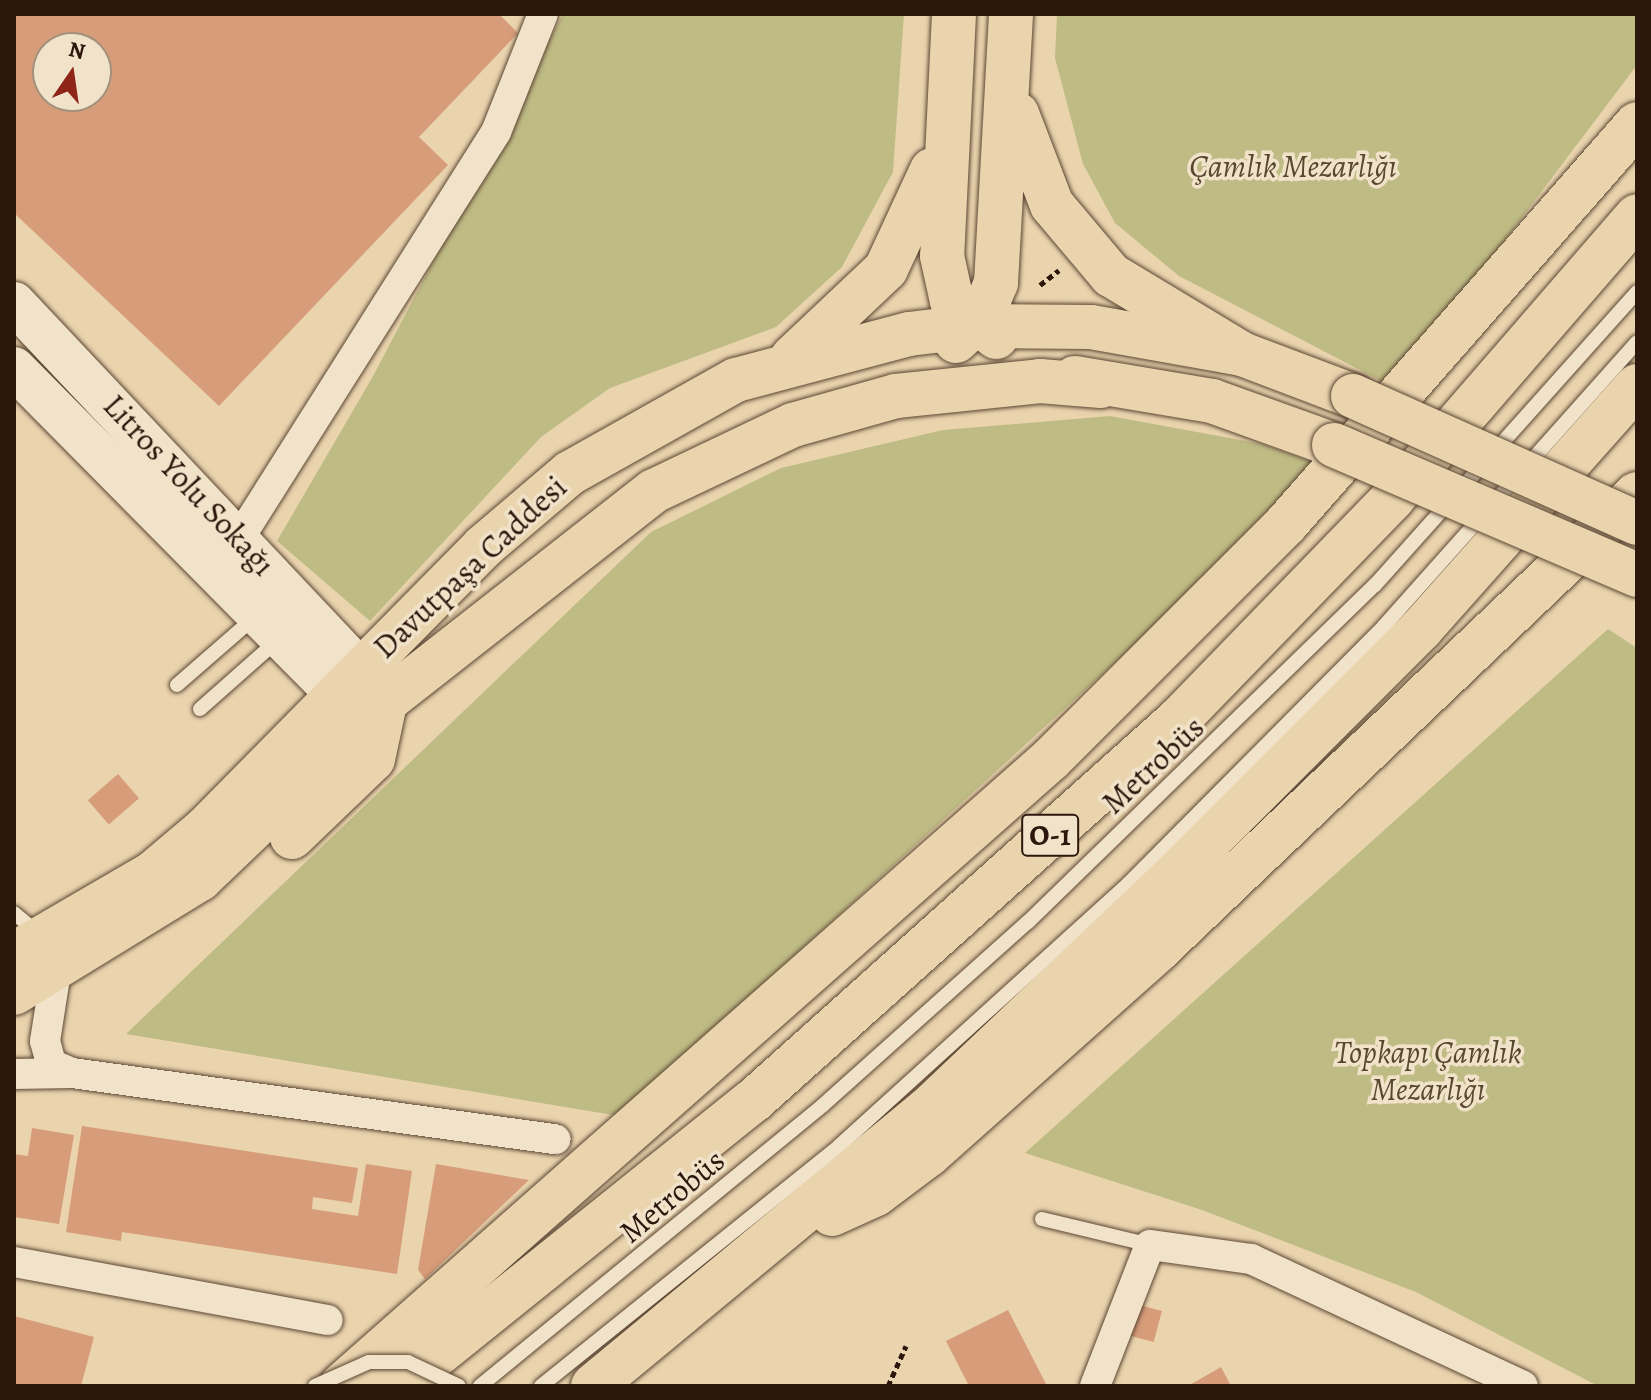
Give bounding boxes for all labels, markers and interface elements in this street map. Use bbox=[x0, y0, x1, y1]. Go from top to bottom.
north arrow bbox=[32, 32, 112, 112]
text: N bbox=[66, 34, 88, 67]
park label: Çamlık Mezarlığı bbox=[1189, 147, 1397, 185]
street label: Litros Yolu Sokağı bbox=[95, 386, 283, 584]
street label: Davutpaşa Caddesi bbox=[365, 468, 575, 666]
street label: Metrobüs bbox=[1094, 708, 1212, 822]
road number: O-1 bbox=[1020, 809, 1080, 861]
park label: Topkapı Çamlık Mezarlığı bbox=[1334, 1034, 1522, 1109]
street label: Metrobüs bbox=[612, 1141, 732, 1251]

